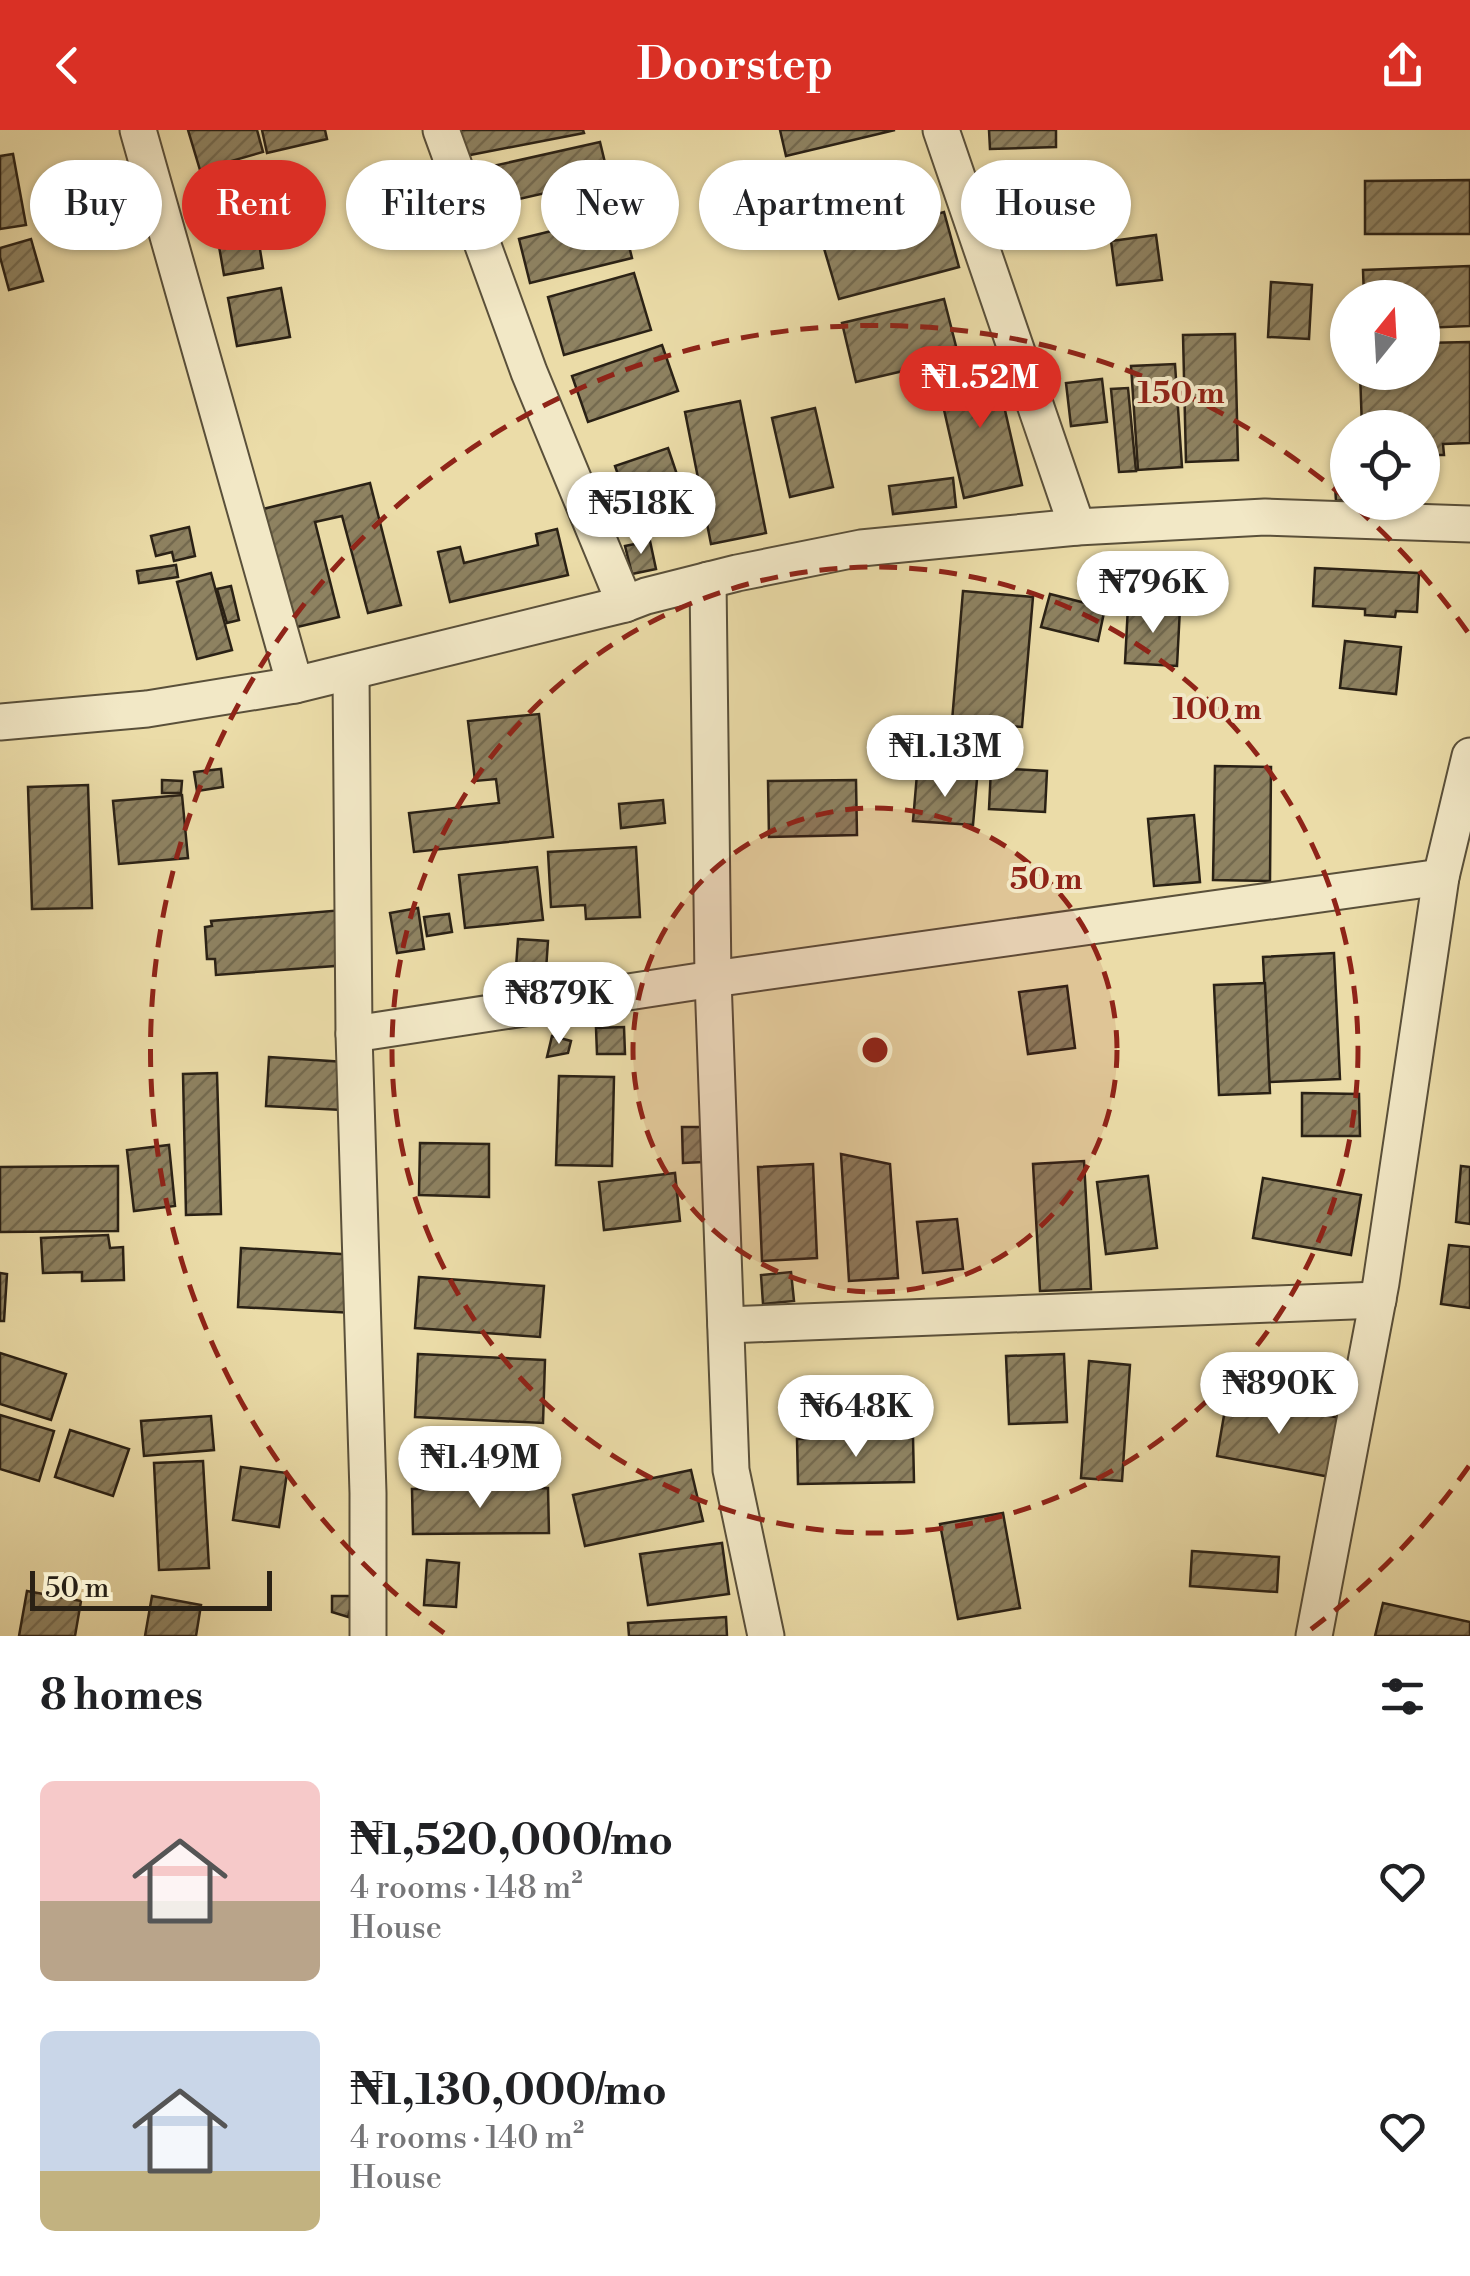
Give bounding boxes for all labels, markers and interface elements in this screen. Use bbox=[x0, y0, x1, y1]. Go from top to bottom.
text: Doorstep bbox=[637, 37, 833, 94]
icon: back bbox=[40, 38, 95, 93]
icon: share bbox=[1375, 38, 1430, 93]
chip: Buy bbox=[30, 160, 162, 250]
chip: Rent bbox=[182, 160, 326, 250]
chip: Filters bbox=[346, 160, 521, 250]
chip: New bbox=[541, 160, 679, 250]
chip: Apartment bbox=[699, 160, 941, 250]
chip: House bbox=[961, 160, 1131, 250]
north arrow bbox=[1330, 280, 1440, 390]
map controls bbox=[1330, 280, 1440, 520]
pin: ₦1.52M bbox=[899, 346, 1061, 431]
text: ₦1.52M bbox=[921, 358, 1039, 398]
text: 150 m bbox=[1138, 375, 1224, 413]
button: locate bbox=[1330, 410, 1440, 520]
pin: ₦518K bbox=[571, 472, 711, 557]
text: ₦518K bbox=[589, 484, 693, 524]
pin: ₦796K bbox=[1083, 551, 1223, 636]
text: ₦796K bbox=[1099, 563, 1207, 603]
text: 100 m bbox=[1172, 691, 1262, 729]
pin: ₦1.13M bbox=[864, 715, 1026, 800]
text: ₦1.13M bbox=[889, 727, 1001, 767]
text: 50 m bbox=[1010, 861, 1082, 899]
pin: ₦879K bbox=[489, 962, 629, 1047]
text: ₦879K bbox=[505, 974, 613, 1014]
centre of rings bbox=[857, 1032, 893, 1068]
pin: ₦890K bbox=[1209, 1352, 1349, 1437]
text: ₦890K bbox=[1222, 1364, 1336, 1404]
pin: ₦648K bbox=[786, 1375, 926, 1460]
text: ₦648K bbox=[800, 1387, 912, 1427]
pin: ₦1.49M bbox=[399, 1426, 561, 1511]
text: ₦1.49M bbox=[420, 1438, 540, 1478]
scale bar bbox=[30, 1566, 272, 1610]
text: 50 m bbox=[45, 1571, 109, 1606]
icon: filters bbox=[1375, 1669, 1430, 1724]
text: 8 homes bbox=[40, 1670, 203, 1723]
text: ₦1,520,000/mo bbox=[350, 1815, 673, 1868]
icon: home bbox=[120, 1821, 240, 1941]
icon: heart bbox=[1375, 1854, 1430, 1909]
text: 4 rooms · 148 m² bbox=[350, 1868, 583, 1908]
text: House bbox=[350, 1908, 442, 1948]
text: ₦1,130,000/mo bbox=[350, 2065, 667, 2118]
icon: home bbox=[120, 2071, 240, 2191]
icon: heart bbox=[1375, 2104, 1430, 2159]
text: 4 rooms · 140 m² bbox=[350, 2118, 584, 2158]
text: House bbox=[350, 2158, 442, 2198]

